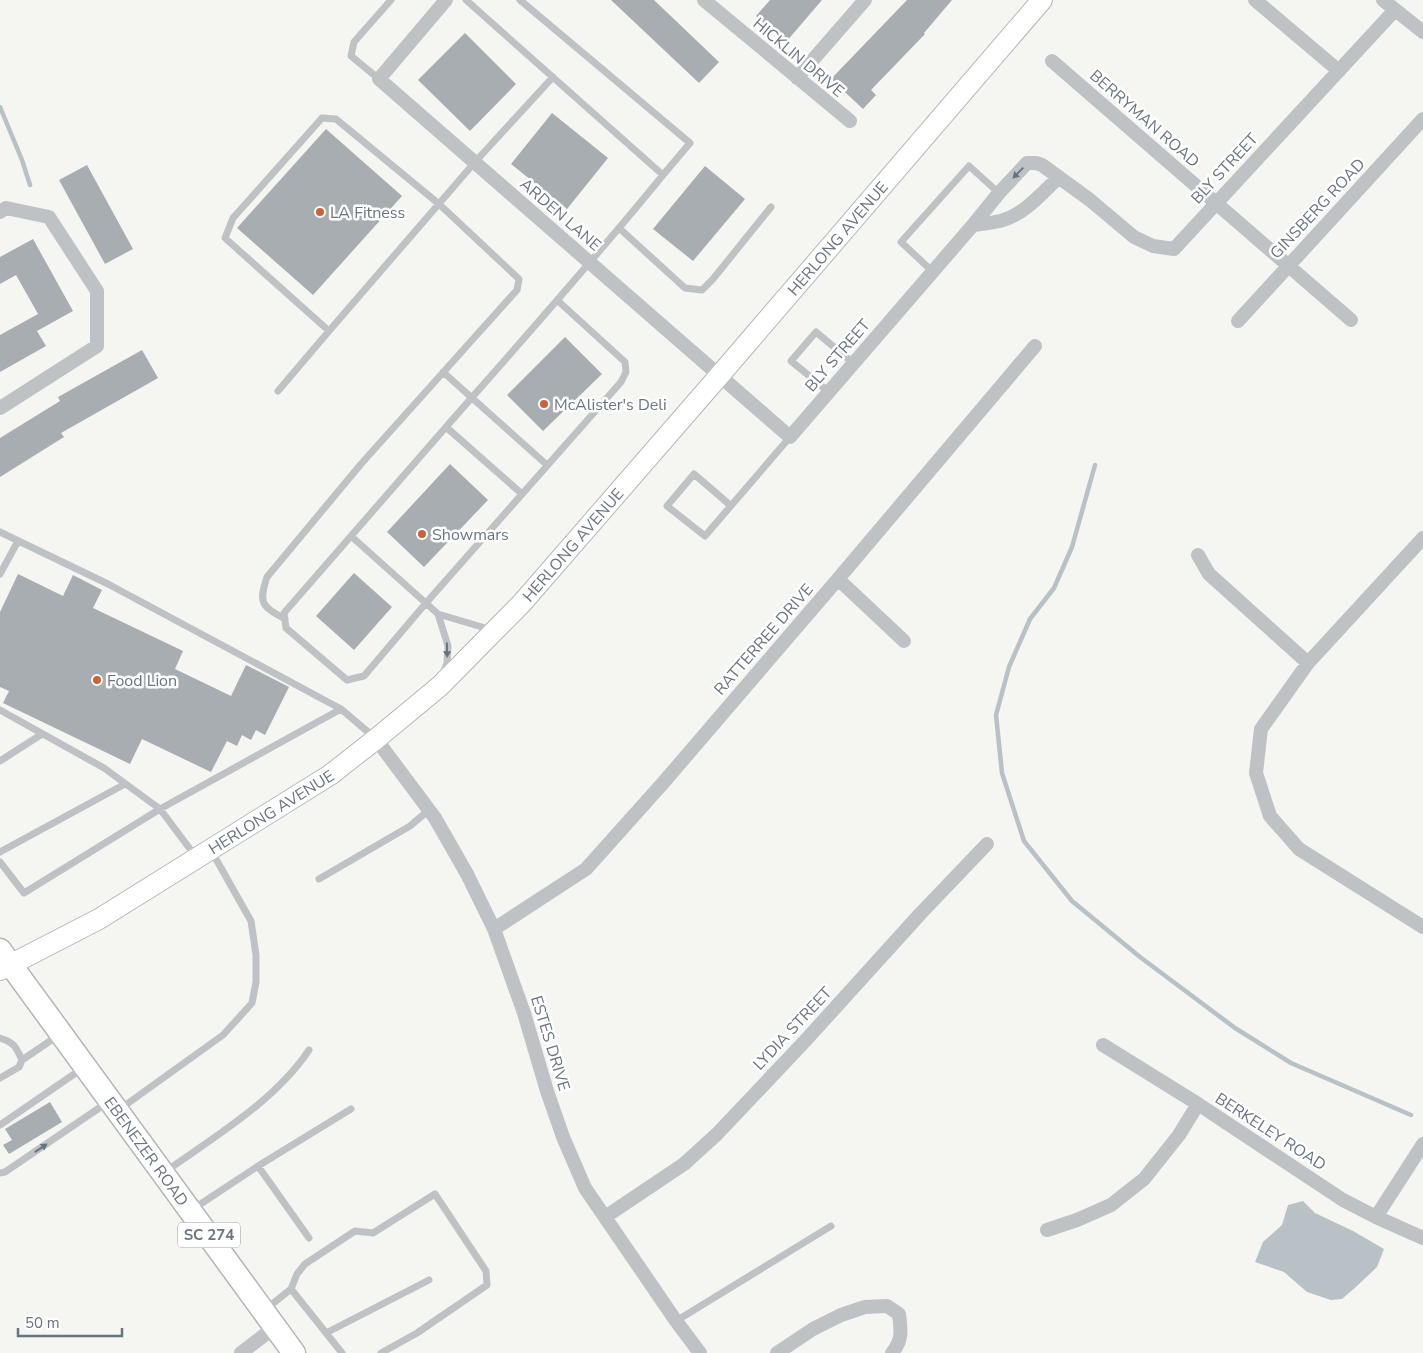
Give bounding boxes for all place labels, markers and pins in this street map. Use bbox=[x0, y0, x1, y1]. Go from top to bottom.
place label: LA Fitness bbox=[330, 202, 405, 224]
marker: LA Fitness bbox=[314, 206, 326, 218]
place label: McAlister's Deli bbox=[554, 394, 667, 416]
marker: McAlister's Deli bbox=[538, 398, 550, 410]
place label: Showmars bbox=[432, 524, 509, 546]
marker: Showmars bbox=[416, 528, 428, 540]
place label: Food Lion bbox=[107, 670, 177, 692]
marker: Food Lion bbox=[91, 674, 103, 686]

